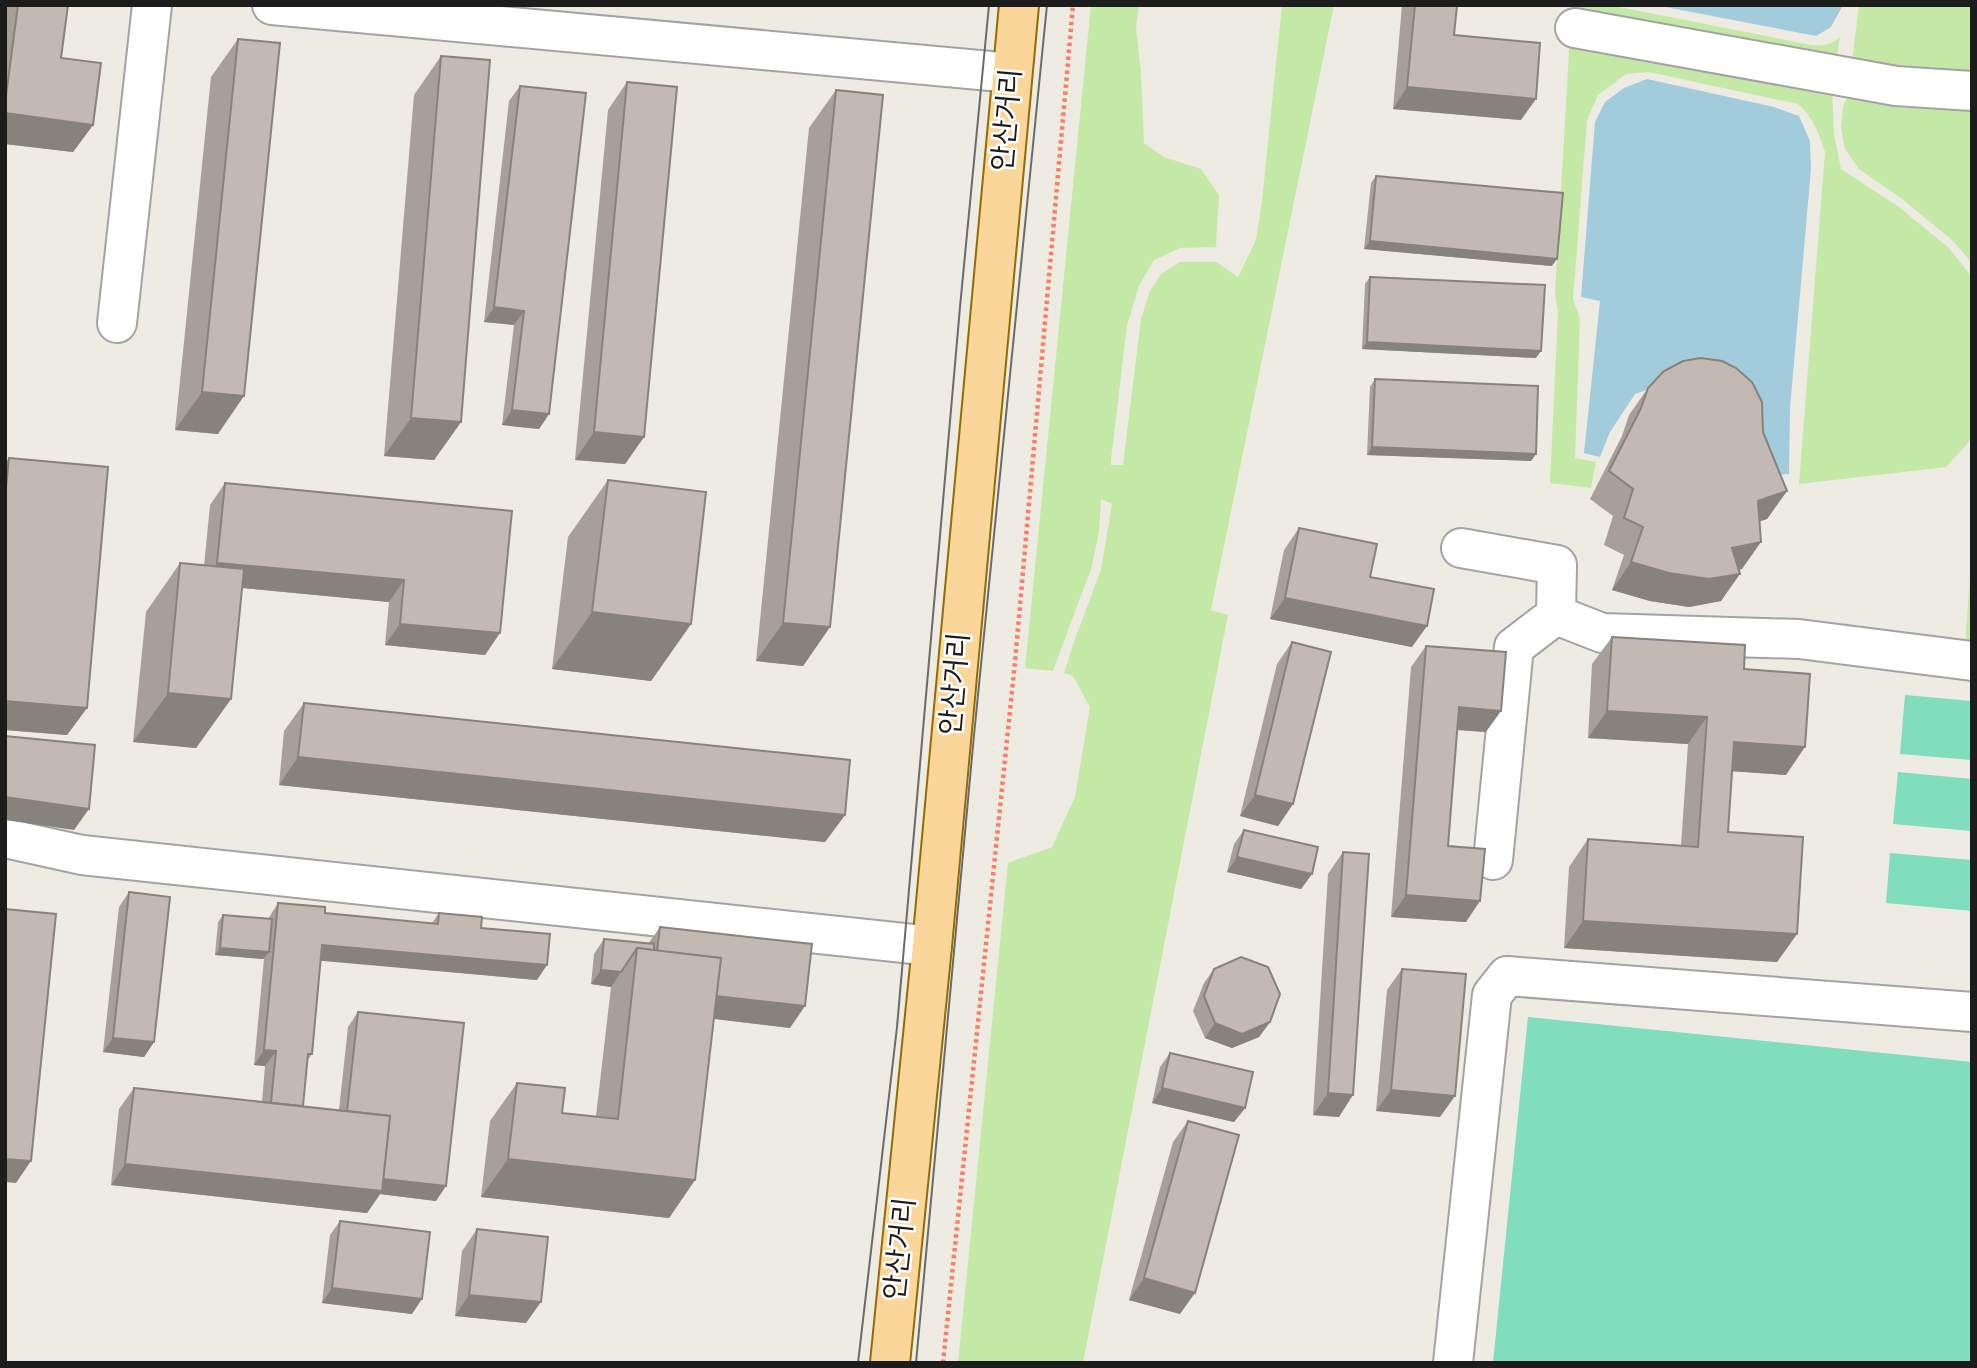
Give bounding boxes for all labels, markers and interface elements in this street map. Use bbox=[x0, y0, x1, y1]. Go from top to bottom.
street label: 안산거리 bbox=[988, 67, 1026, 173]
street label: 안산거리 bbox=[936, 631, 974, 737]
street label: 안산거리 bbox=[880, 1196, 920, 1302]

